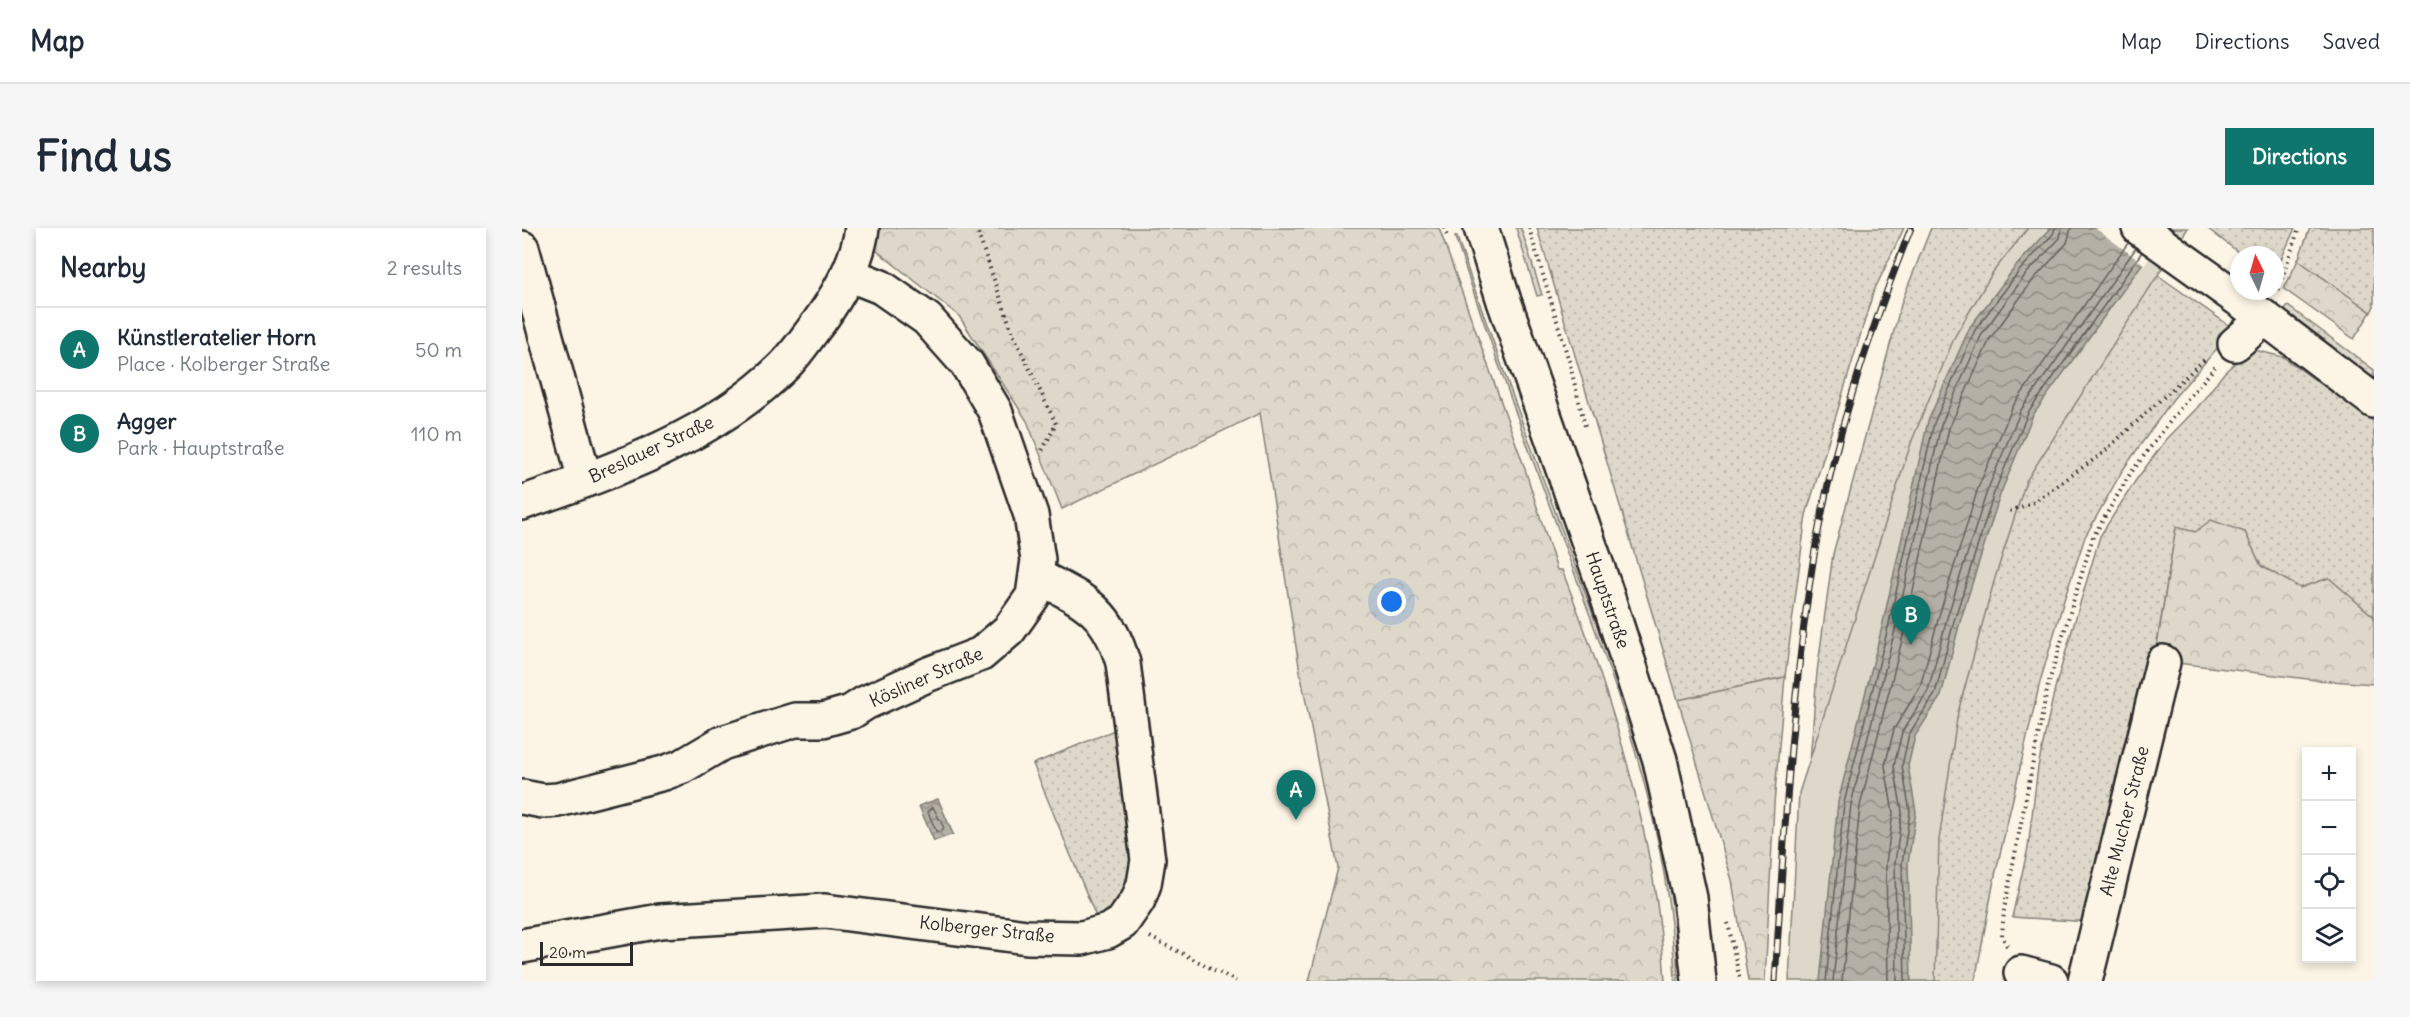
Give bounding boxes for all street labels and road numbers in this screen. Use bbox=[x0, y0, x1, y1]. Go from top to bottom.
street label: Breslauer Straße bbox=[585, 410, 717, 488]
street label: Hauptstraße bbox=[1581, 549, 1635, 651]
street label: Kösliner Straße bbox=[866, 642, 986, 712]
street label: Alte Mucher Straße bbox=[2094, 744, 2154, 898]
street label: Kolberger Straße bbox=[918, 910, 1056, 948]

